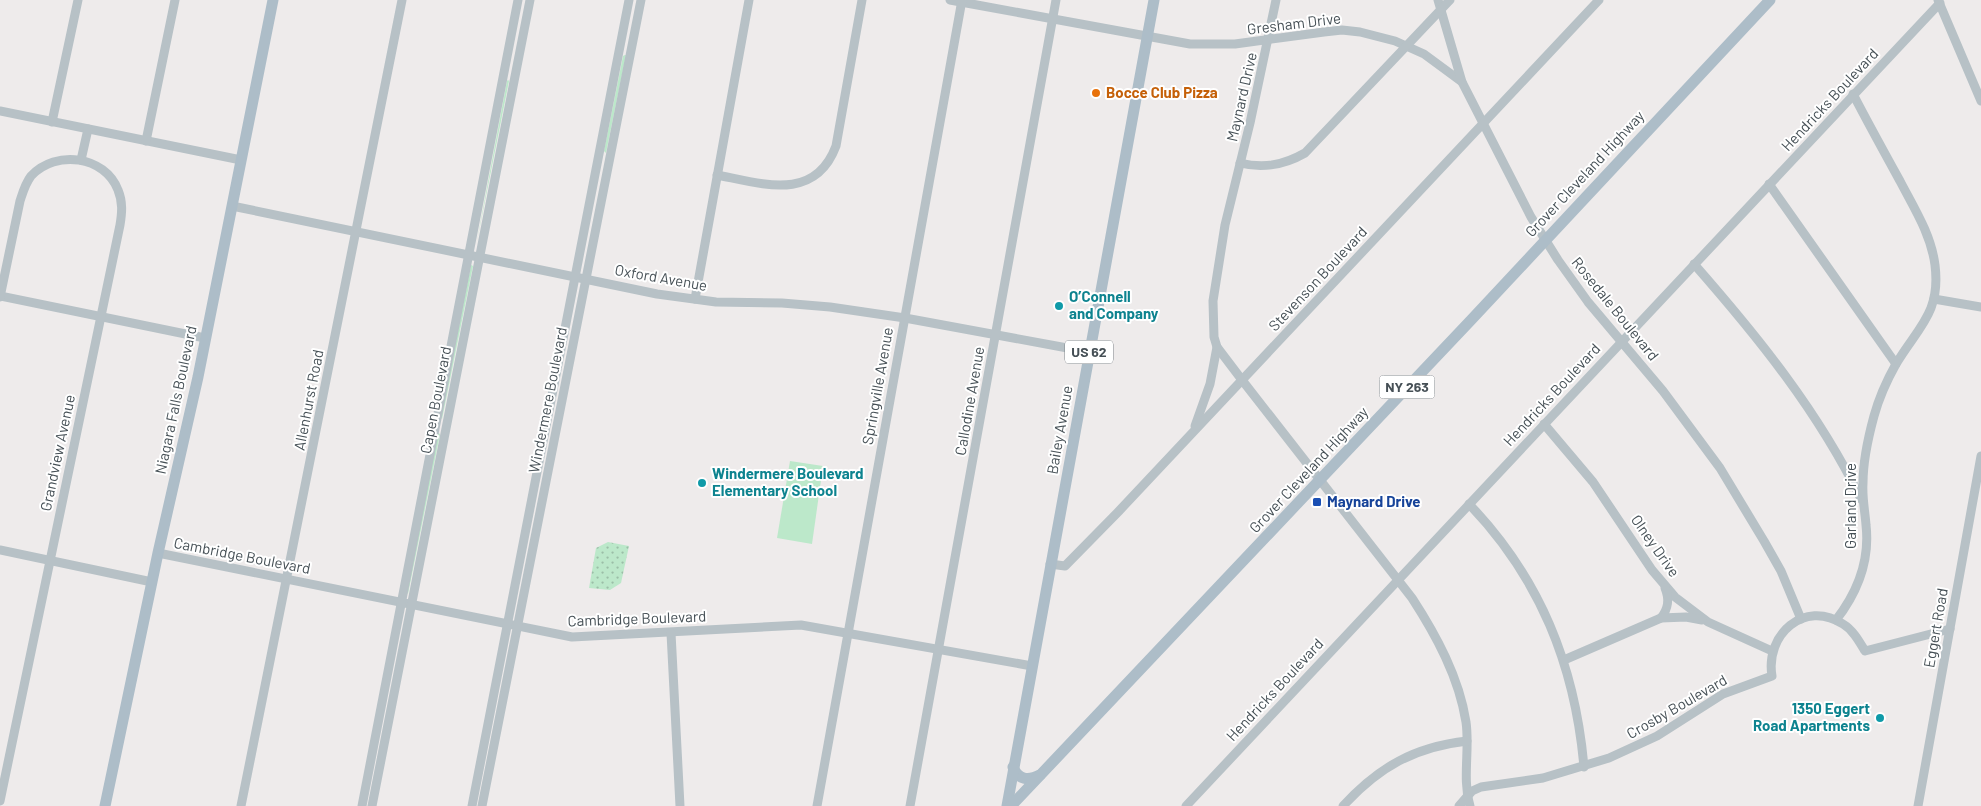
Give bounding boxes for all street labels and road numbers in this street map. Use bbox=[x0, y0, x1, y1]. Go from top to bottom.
street label: Gresham Drive bbox=[1246, 8, 1342, 38]
street label: Hendricks Boulevard bbox=[1777, 44, 1881, 154]
street label: Maynard Drive bbox=[1222, 50, 1260, 143]
street label: Grover Cleveland Highway bbox=[1521, 106, 1648, 240]
street label: Stevenson Boulevard bbox=[1264, 222, 1370, 334]
street label: Rosedale Boulevard bbox=[1569, 253, 1663, 364]
street label: Oxford Avenue bbox=[614, 260, 709, 294]
street label: Niagara Falls Boulevard bbox=[150, 324, 200, 476]
street label: Windermere Boulevard bbox=[524, 325, 570, 474]
street label: Springville Avenue bbox=[858, 326, 896, 446]
street label: Hendricks Boulevard bbox=[1499, 339, 1603, 449]
road number: US 62 bbox=[1065, 341, 1113, 364]
street label: Capen Boulevard bbox=[416, 345, 454, 455]
street label: Callodine Avenue bbox=[951, 345, 987, 457]
street label: Allenhurst Road bbox=[289, 348, 327, 452]
road number: NY 263 bbox=[1380, 376, 1434, 398]
street label: Bailey Avenue bbox=[1042, 384, 1076, 476]
street label: Grandview Avenue bbox=[36, 393, 78, 513]
street label: Grover Cleveland Highway bbox=[1245, 402, 1372, 536]
street label: Garland Drive bbox=[1841, 463, 1859, 549]
street label: Olney Drive bbox=[1628, 511, 1684, 580]
street label: Cambridge Boulevard bbox=[172, 533, 312, 577]
street label: Eggert Road bbox=[1919, 587, 1951, 669]
street label: Cambridge Boulevard bbox=[567, 607, 707, 629]
street label: Hendricks Boulevard bbox=[1222, 634, 1326, 744]
street label: Crosby Boulevard bbox=[1623, 670, 1730, 742]

